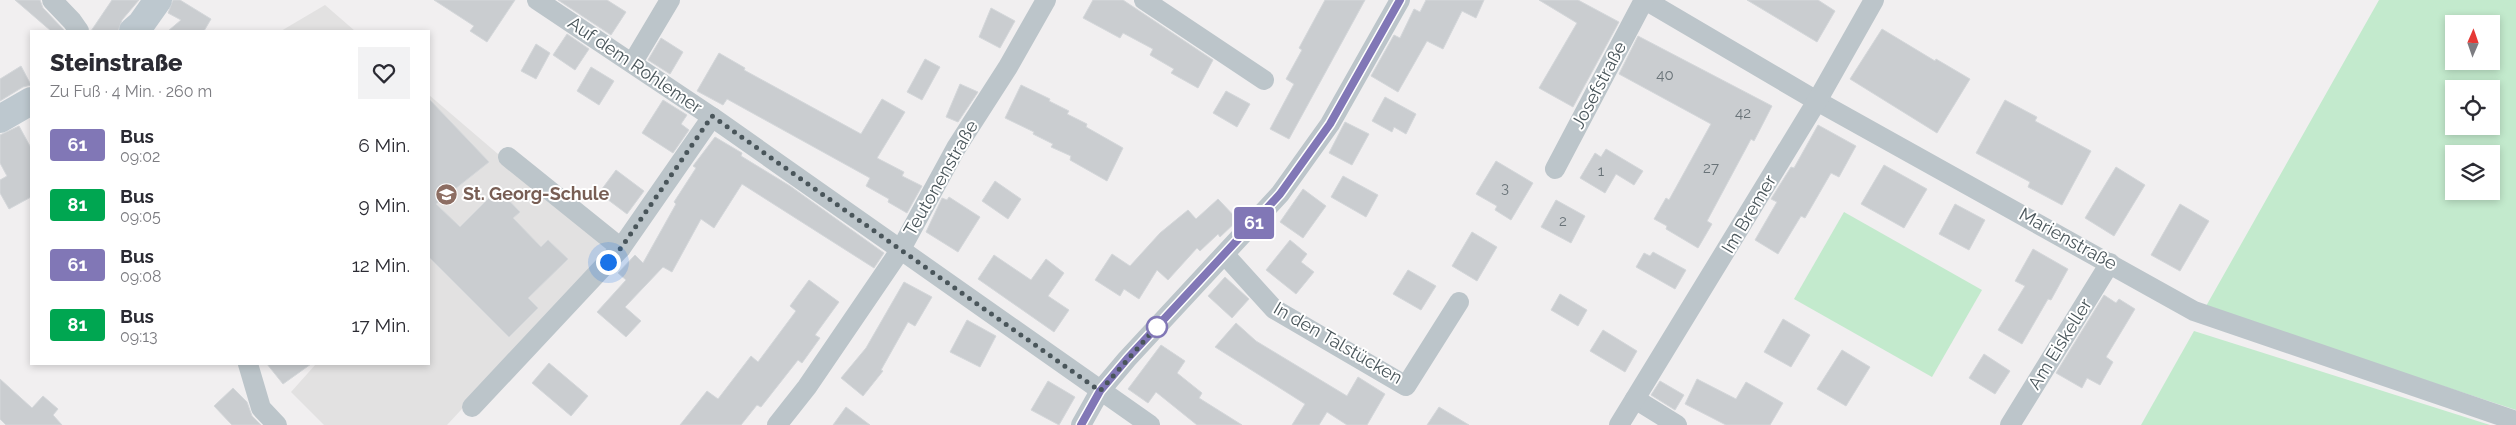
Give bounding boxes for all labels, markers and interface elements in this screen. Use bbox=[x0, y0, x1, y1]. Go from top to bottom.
street label: Auf dem Rohlemer bbox=[564, 12, 707, 118]
north arrow bbox=[2445, 15, 2500, 70]
map controls bbox=[2445, 15, 2500, 200]
street label: Josefstraße bbox=[1567, 37, 1630, 132]
button: heart bbox=[358, 47, 410, 99]
text: Steinstraße bbox=[50, 48, 183, 77]
house number: 40 bbox=[1656, 66, 1674, 84]
button: locate bbox=[2445, 80, 2500, 135]
text: Zu Fuß · 4 Min. · 260 m bbox=[50, 82, 212, 101]
house number: 42 bbox=[1735, 104, 1751, 122]
street label: Teutonenstraße bbox=[899, 116, 982, 239]
text: Bus bbox=[120, 125, 154, 147]
text: 61 bbox=[68, 134, 87, 155]
text: 6 Min. bbox=[358, 134, 410, 156]
button: layers bbox=[2445, 145, 2500, 200]
text: 09:02 bbox=[120, 147, 160, 166]
house number: 27 bbox=[1703, 159, 1719, 177]
house number: 1 bbox=[1598, 162, 1605, 180]
street label: Im Bremer bbox=[1717, 170, 1780, 257]
house number: 3 bbox=[1501, 179, 1509, 197]
school or university icon: St. Georg-Schule bbox=[435, 182, 459, 206]
place label: St. Georg-Schule bbox=[463, 183, 610, 204]
text: Bus bbox=[120, 185, 154, 207]
text: 81 bbox=[68, 194, 87, 215]
text: 9 Min. bbox=[359, 194, 410, 216]
street label: Marienstraße bbox=[2016, 203, 2121, 274]
text: 09:05 bbox=[120, 207, 161, 226]
line badge: 61 bbox=[1232, 207, 1276, 239]
text: 61 bbox=[1244, 212, 1264, 233]
house number: 2 bbox=[1559, 212, 1567, 230]
text: Bus bbox=[120, 245, 154, 267]
your location bbox=[596, 250, 621, 275]
text: 61 bbox=[68, 254, 87, 275]
text: 12 Min. bbox=[352, 254, 410, 276]
text: 09:08 bbox=[120, 267, 161, 286]
street label: Am Eiskeller bbox=[2023, 294, 2096, 393]
street label: In den Talstücken bbox=[1270, 297, 1406, 388]
text: Bus bbox=[120, 305, 154, 327]
text: 81 bbox=[68, 314, 87, 335]
text: 17 Min. bbox=[351, 314, 410, 336]
unlabelled marker bbox=[1146, 316, 1168, 338]
text: 09:13 bbox=[120, 327, 158, 346]

